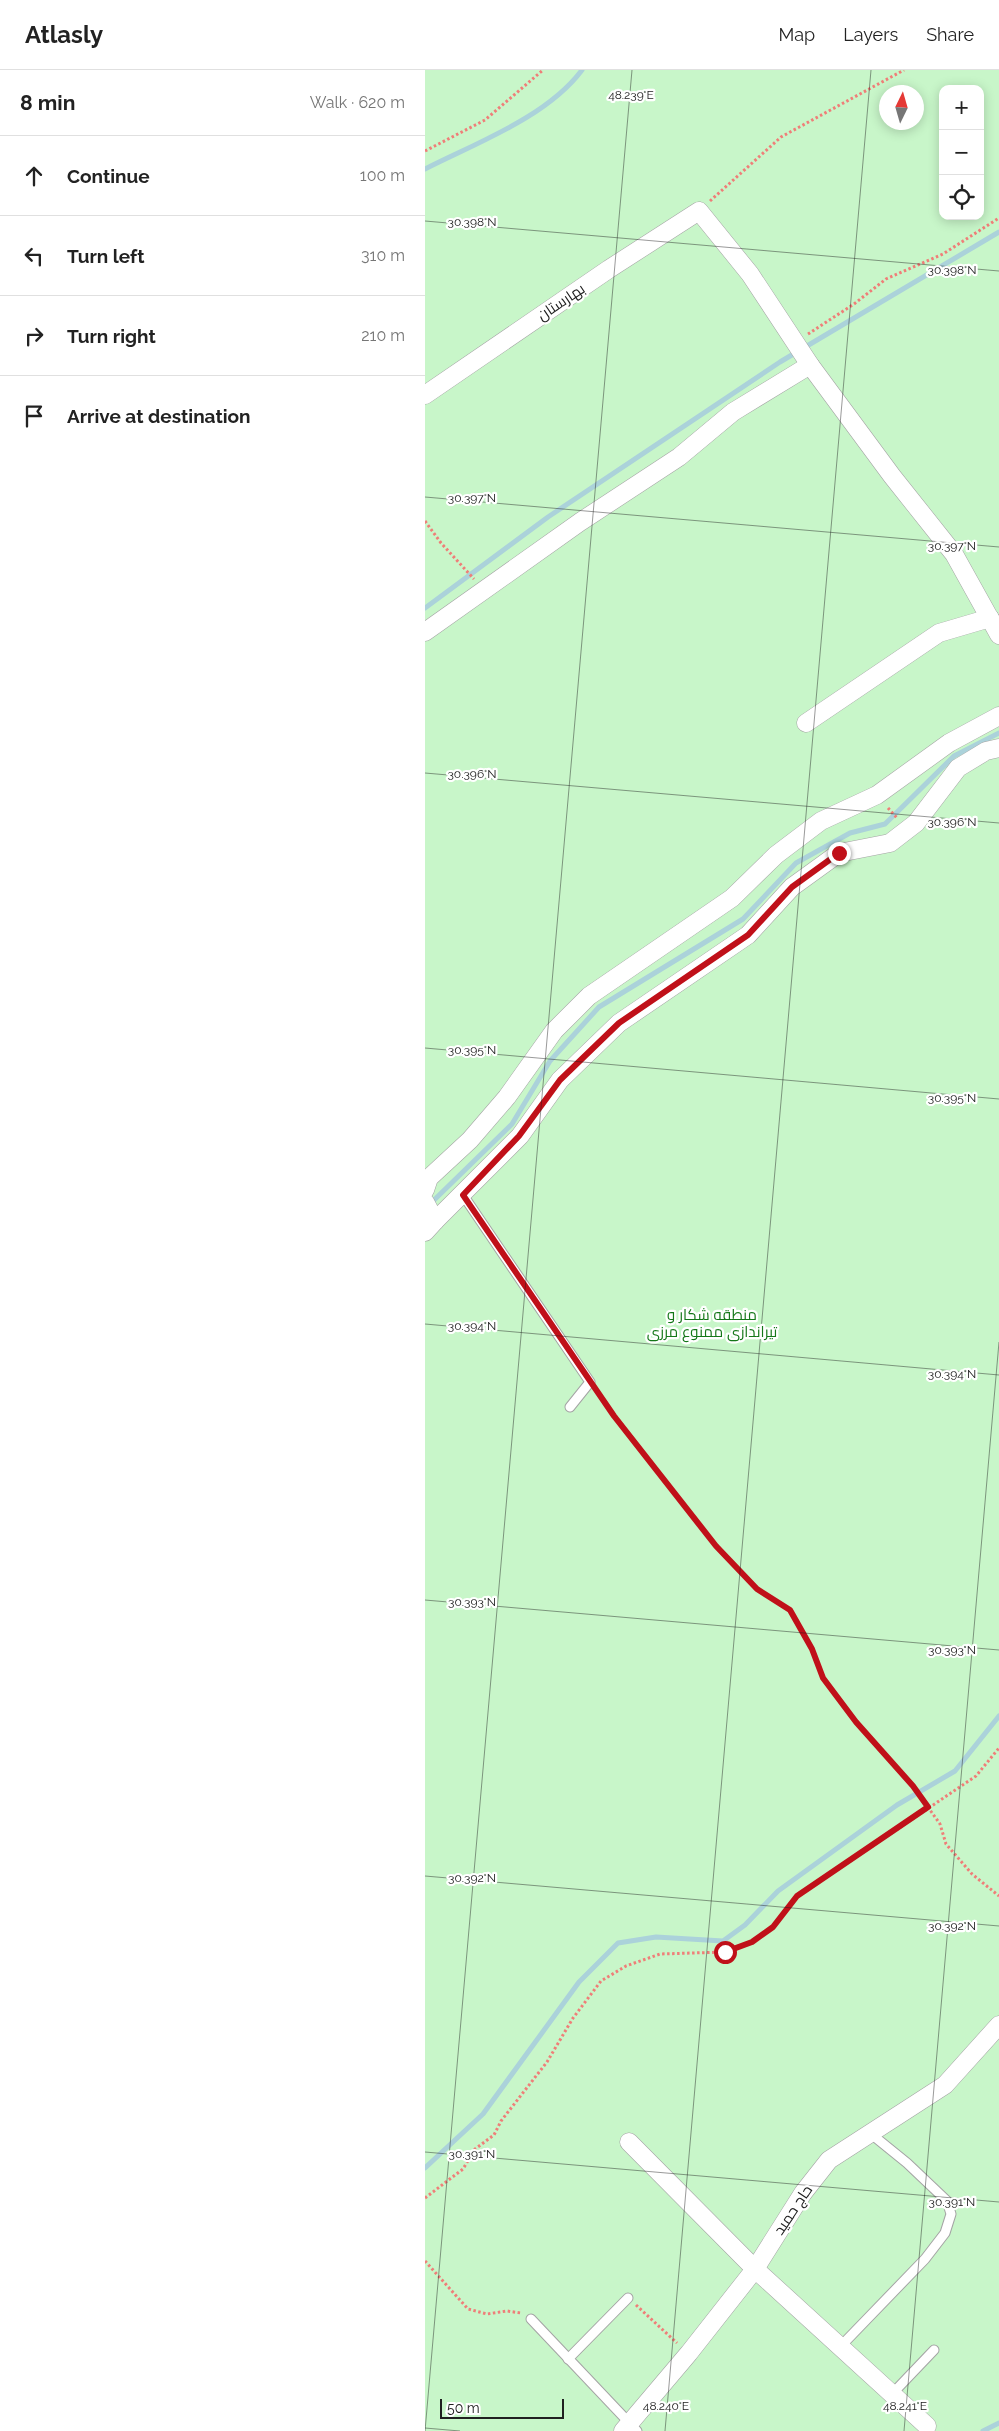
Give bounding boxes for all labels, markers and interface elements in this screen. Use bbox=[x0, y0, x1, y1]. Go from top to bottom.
text: Atlasly bbox=[25, 20, 103, 49]
text: Map bbox=[779, 24, 815, 45]
text: Layers bbox=[843, 24, 898, 45]
text: Share bbox=[926, 24, 974, 45]
north arrow bbox=[879, 85, 924, 130]
map controls bbox=[939, 85, 984, 220]
button: + bbox=[939, 85, 984, 130]
text: 48.239°E bbox=[608, 88, 654, 102]
text: 8 min bbox=[20, 90, 75, 115]
text: Walk · 620 m bbox=[310, 93, 405, 112]
button: − bbox=[939, 130, 984, 175]
icon: ahead bbox=[20, 162, 48, 190]
text: Continue bbox=[67, 165, 150, 187]
text: 100 m bbox=[360, 166, 405, 185]
button: locate bbox=[939, 175, 984, 220]
text: 30.398°N bbox=[447, 215, 497, 229]
icon: left bbox=[20, 242, 48, 270]
text: Turn left bbox=[67, 245, 144, 267]
text: 310 m bbox=[361, 246, 405, 265]
text: 30.398°N bbox=[927, 263, 977, 277]
street label: بهارستان bbox=[534, 280, 589, 325]
icon: right bbox=[20, 322, 48, 350]
text: Turn right bbox=[67, 325, 156, 347]
text: 210 m bbox=[361, 326, 405, 345]
icon: arrive bbox=[20, 402, 48, 430]
text: Arrive at destination bbox=[67, 405, 251, 427]
text: 30.397°N bbox=[448, 491, 496, 505]
text: 30.397°N bbox=[928, 539, 976, 553]
text: 30.396°N bbox=[447, 767, 497, 781]
text: 30.396°N bbox=[927, 815, 977, 829]
route end bbox=[828, 842, 851, 865]
text: 30.395°N bbox=[448, 1043, 496, 1057]
text: 30.395°N bbox=[928, 1091, 976, 1105]
park label: منطقه شکار و تیراندازی ممنوع مرزی bbox=[647, 1306, 777, 1343]
text: 30.394°N bbox=[448, 1319, 496, 1333]
text: 30.394°N bbox=[928, 1367, 976, 1381]
text: 30.393°N bbox=[448, 1595, 496, 1609]
text: 30.393°N bbox=[928, 1643, 976, 1657]
text: 30.392°N bbox=[448, 1871, 496, 1885]
text: 30.392°N bbox=[928, 1919, 976, 1933]
route start bbox=[714, 1941, 737, 1964]
text: 30.391°N bbox=[449, 2147, 495, 2161]
street label: حاج حمید bbox=[770, 2182, 818, 2239]
text: 30.391°N bbox=[929, 2195, 975, 2209]
scale bar bbox=[440, 2396, 564, 2419]
text: 48.240°E bbox=[643, 2399, 689, 2413]
text: 48.241°E bbox=[883, 2399, 927, 2413]
text: 50 m bbox=[447, 2400, 480, 2416]

